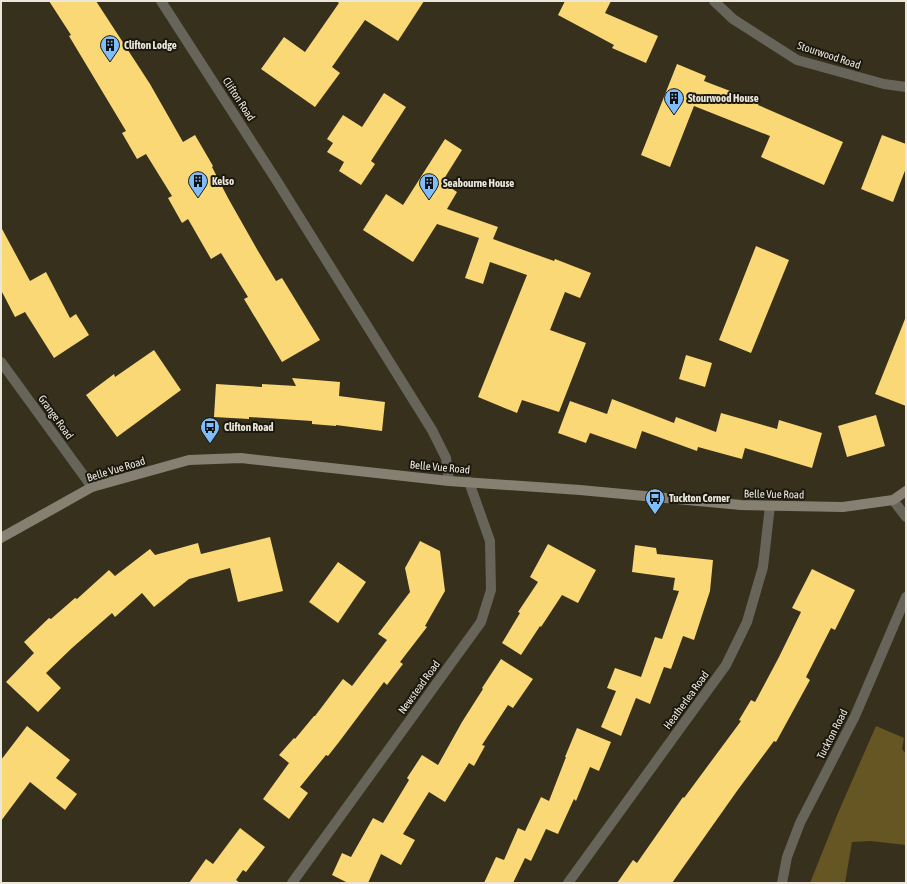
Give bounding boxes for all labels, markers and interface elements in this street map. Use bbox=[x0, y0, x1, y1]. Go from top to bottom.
building icon: Clifton Lodge bbox=[99, 34, 121, 62]
place label: Clifton Lodge bbox=[124, 39, 177, 51]
street label: Stourwood Road bbox=[796, 39, 862, 71]
street label: Clifton Road bbox=[220, 75, 258, 123]
building icon: Stourwood House bbox=[663, 87, 685, 115]
place label: Stourwood House bbox=[688, 92, 759, 104]
building icon: Kelso bbox=[187, 170, 209, 198]
building icon: Seabourne House bbox=[418, 172, 440, 200]
place label: Kelso bbox=[212, 175, 234, 187]
place label: Seabourne House bbox=[443, 177, 514, 189]
street label: Grange Road bbox=[36, 393, 76, 441]
bus stop icon: Clifton Road bbox=[199, 416, 221, 444]
place label: Clifton Road bbox=[224, 421, 274, 433]
street label: Belle Vue Road bbox=[85, 454, 147, 484]
street label: Belle Vue Road bbox=[409, 458, 471, 476]
bus stop icon: Tuckton Corner bbox=[644, 487, 666, 515]
street label: Belle Vue Road bbox=[744, 487, 804, 501]
place label: Tuckton Corner bbox=[669, 492, 730, 504]
street label: Newstead Road bbox=[396, 658, 442, 716]
street label: Heatherlea Road bbox=[661, 669, 711, 731]
street label: Tuckton Road bbox=[814, 707, 850, 761]

